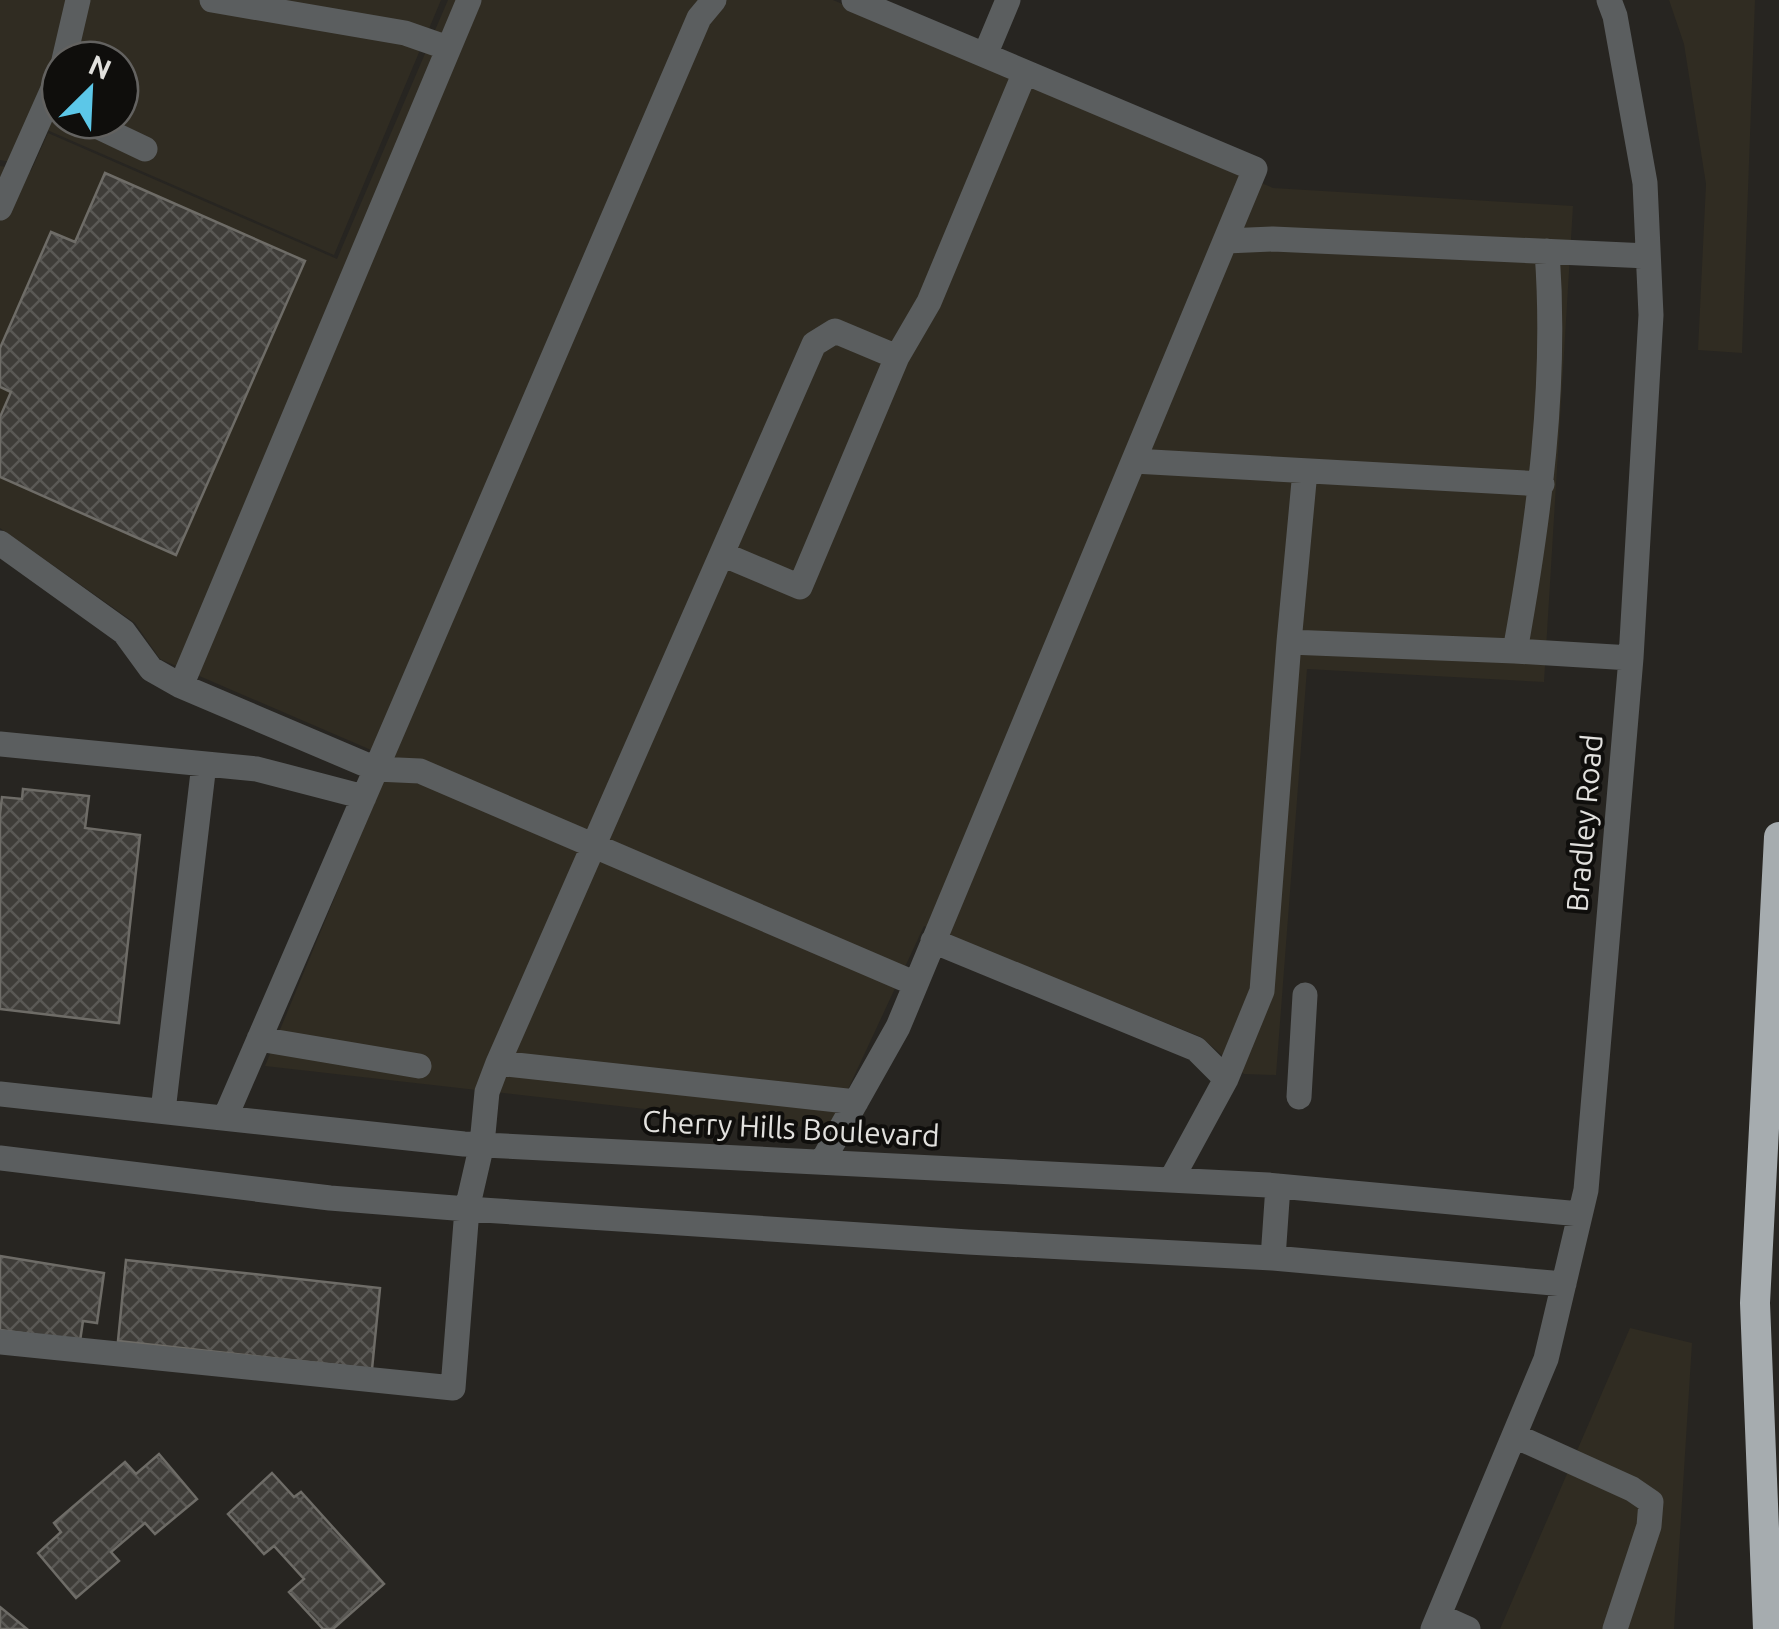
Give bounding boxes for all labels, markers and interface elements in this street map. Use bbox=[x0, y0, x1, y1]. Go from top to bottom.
north arrow bbox=[40, 40, 140, 140]
text: N bbox=[85, 48, 116, 85]
street label: Bradley Road bbox=[1559, 733, 1609, 913]
street label: Cherry Hills Boulevard bbox=[641, 1103, 941, 1153]

